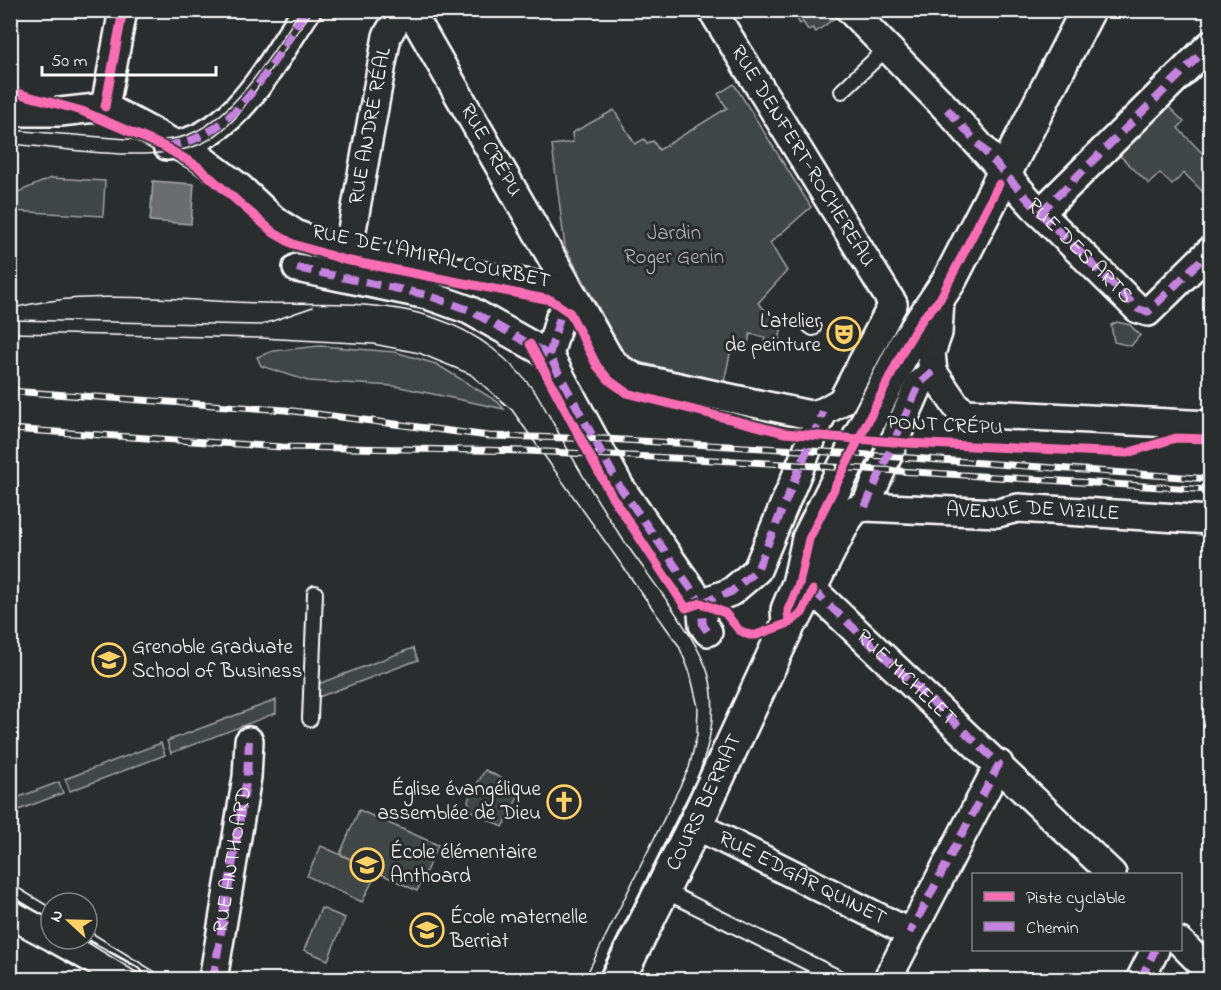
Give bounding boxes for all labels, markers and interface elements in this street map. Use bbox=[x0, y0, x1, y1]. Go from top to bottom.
scale bar bbox=[42, 39, 216, 77]
street label: RUE DENFERT-ROCHEREAU bbox=[722, 40, 882, 273]
street label: RUE ANDRÉ RÉAL bbox=[342, 45, 400, 207]
text: 50 m bbox=[51, 49, 88, 75]
street label: RUE CRÉPU bbox=[452, 98, 529, 203]
street label: RUE DES ARTS bbox=[1019, 192, 1140, 311]
street label: RUE DE L'AMIRAL COURBET bbox=[309, 217, 553, 297]
park label: Jardin Roger Genin bbox=[624, 219, 724, 275]
place label: L'atelier de peinture bbox=[725, 307, 822, 361]
theatre icon: L'atelier de peinture bbox=[826, 316, 862, 352]
street label: PONT CRÉPU bbox=[886, 408, 1004, 444]
street label: AVENUE DE VIZILLE bbox=[945, 493, 1120, 529]
street label: RUE MICHELET bbox=[848, 623, 963, 734]
place label: Grenoble Graduate School of Business bbox=[132, 633, 302, 687]
school or university icon: Grenoble Graduate School of Business bbox=[91, 642, 127, 678]
street label: COURS BERRIAT bbox=[659, 729, 750, 876]
place label: Église évangélique assemblée de Dieu bbox=[378, 775, 542, 829]
street label: RUE ANTHOARD bbox=[206, 784, 260, 935]
church icon: Église évangélique assemblée de Dieu bbox=[546, 784, 582, 820]
street label: RUE EDGAR QUINET bbox=[713, 824, 892, 934]
place label: École élémentaire Anthoard bbox=[390, 838, 538, 892]
school or university icon: École élémentaire Anthoard bbox=[349, 847, 385, 883]
legend bbox=[972, 873, 1182, 951]
text: Piste cyclable bbox=[1026, 886, 1127, 912]
north arrow bbox=[39, 891, 99, 951]
place label: École maternelle Berriat bbox=[449, 903, 588, 957]
text: N bbox=[44, 906, 70, 926]
school or university icon: École maternelle Berriat bbox=[409, 912, 445, 948]
text: Chemin bbox=[1026, 916, 1079, 942]

